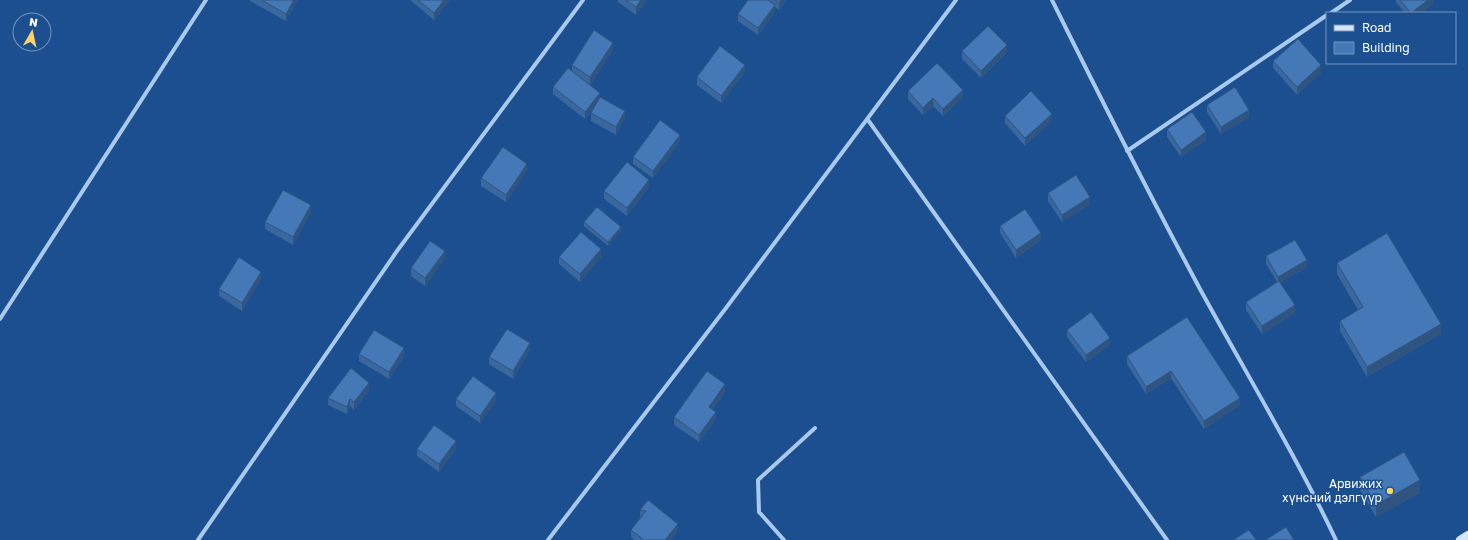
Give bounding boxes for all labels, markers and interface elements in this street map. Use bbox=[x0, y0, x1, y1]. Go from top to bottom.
north arrow bbox=[12, 12, 52, 52]
legend bbox=[1326, 12, 1456, 64]
text: N bbox=[28, 15, 39, 29]
text: Road bbox=[1362, 20, 1391, 35]
text: Building bbox=[1362, 40, 1410, 55]
place label: Арвижих хүнсний дэлгүүр bbox=[1282, 476, 1382, 505]
marker: Арвижих хүнсний дэлгүүр bbox=[1385, 486, 1395, 496]

